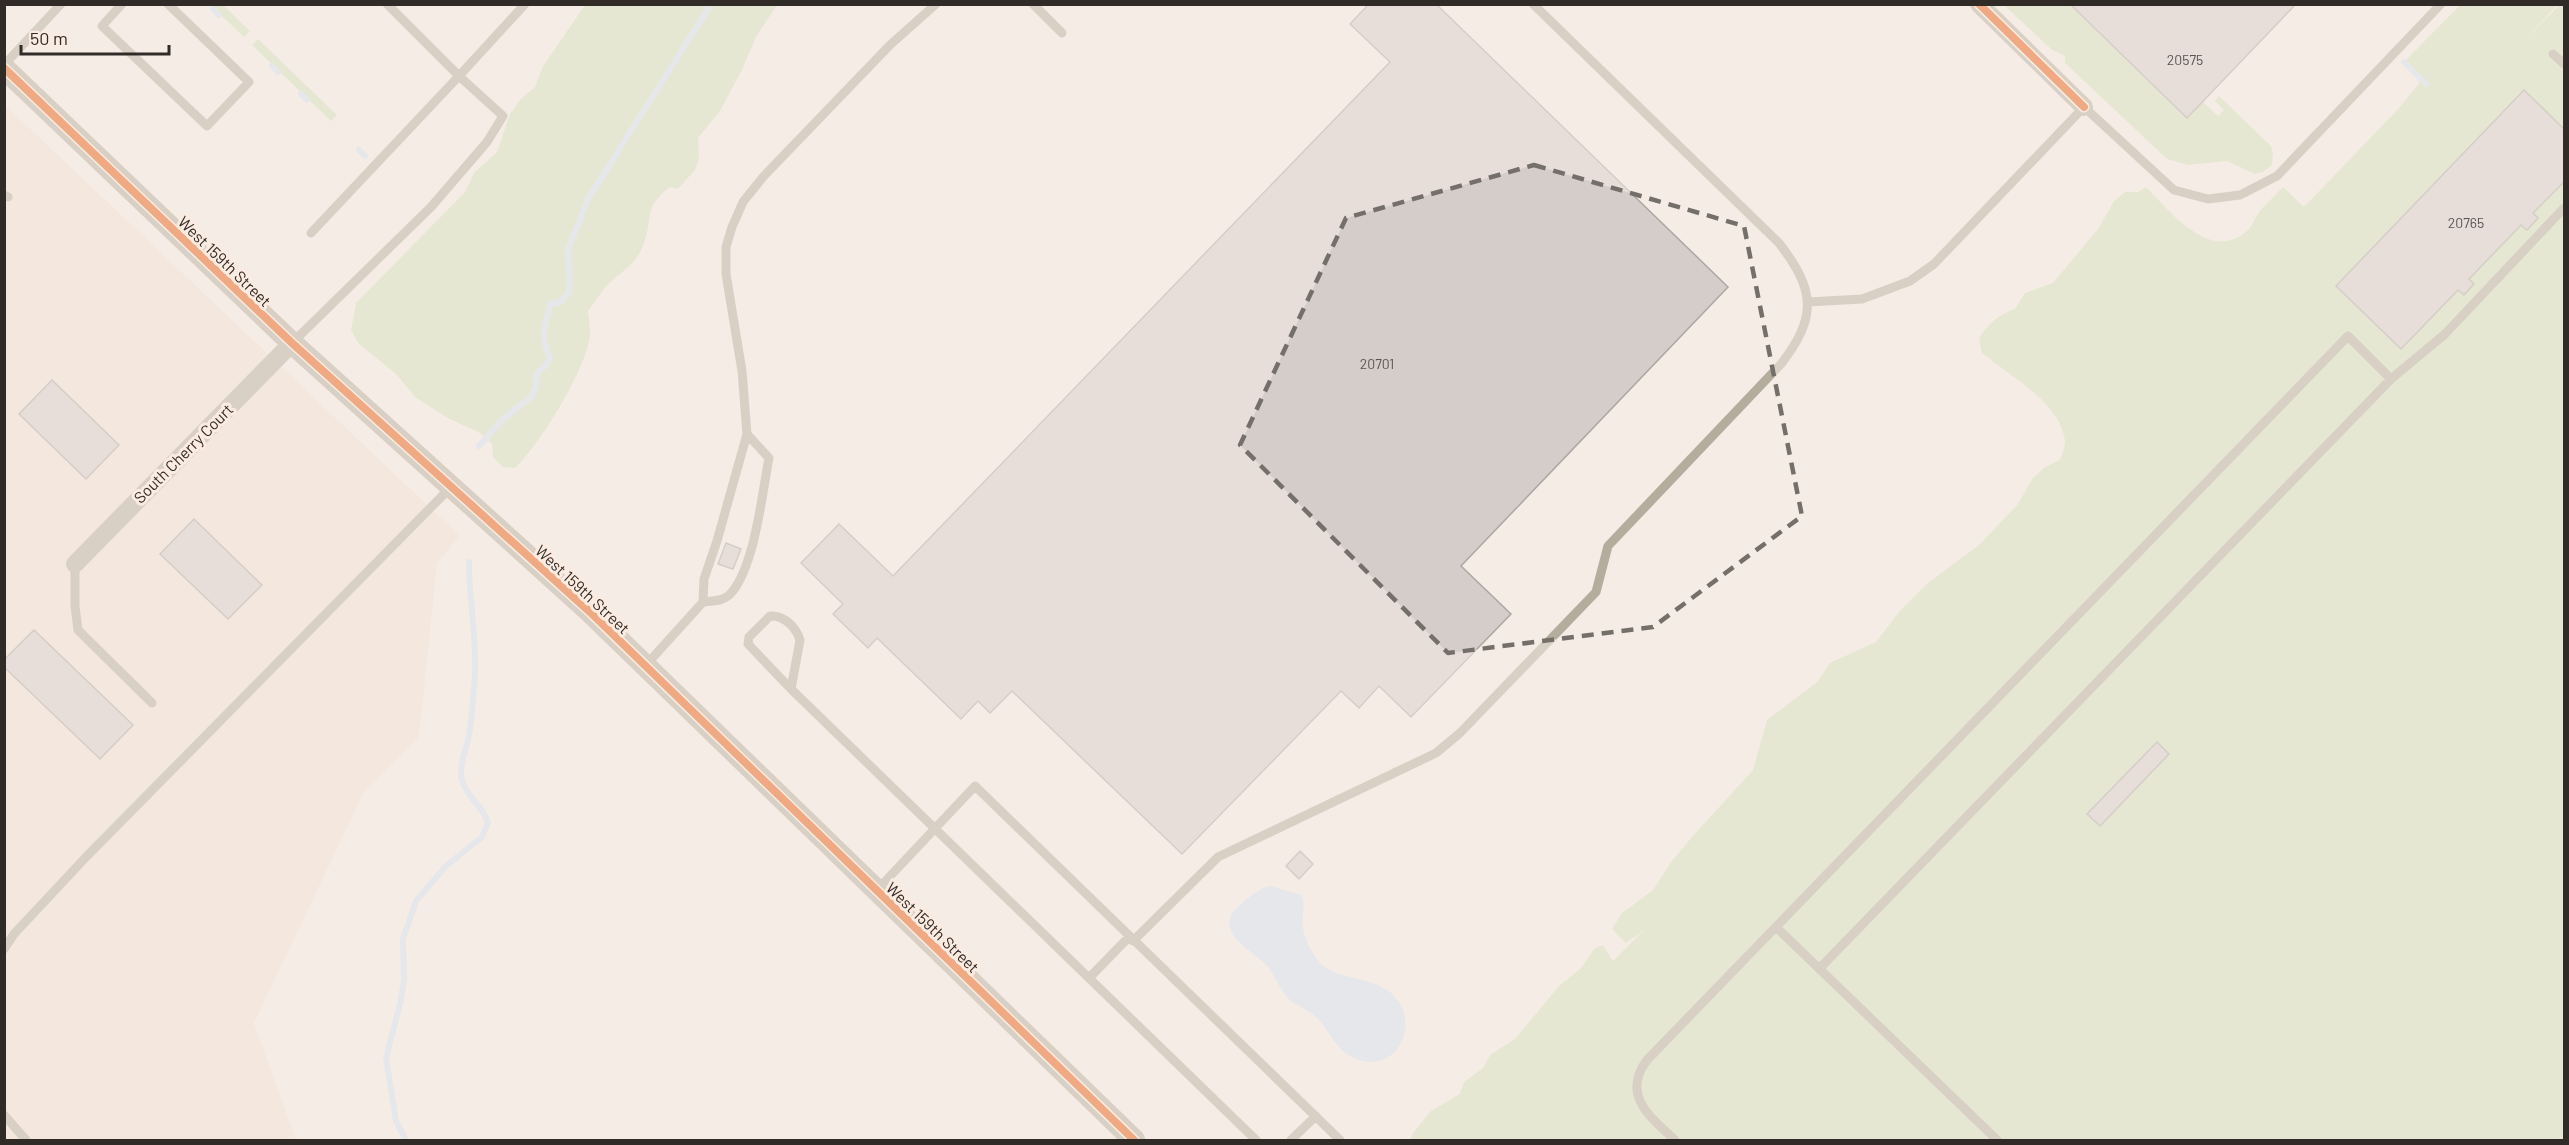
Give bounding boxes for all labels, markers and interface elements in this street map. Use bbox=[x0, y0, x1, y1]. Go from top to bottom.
scale bar bbox=[21, 18, 170, 56]
text: 50 m bbox=[30, 27, 68, 49]
house number: 20575 bbox=[2167, 51, 2203, 68]
street label: West 159th Street bbox=[175, 212, 275, 310]
house number: 20765 bbox=[2448, 214, 2484, 231]
house number: 20701 bbox=[1360, 355, 1394, 372]
street label: South Cherry Court bbox=[129, 399, 237, 507]
street label: West 159th Street bbox=[532, 541, 634, 637]
street label: West 159th Street bbox=[883, 878, 983, 976]

